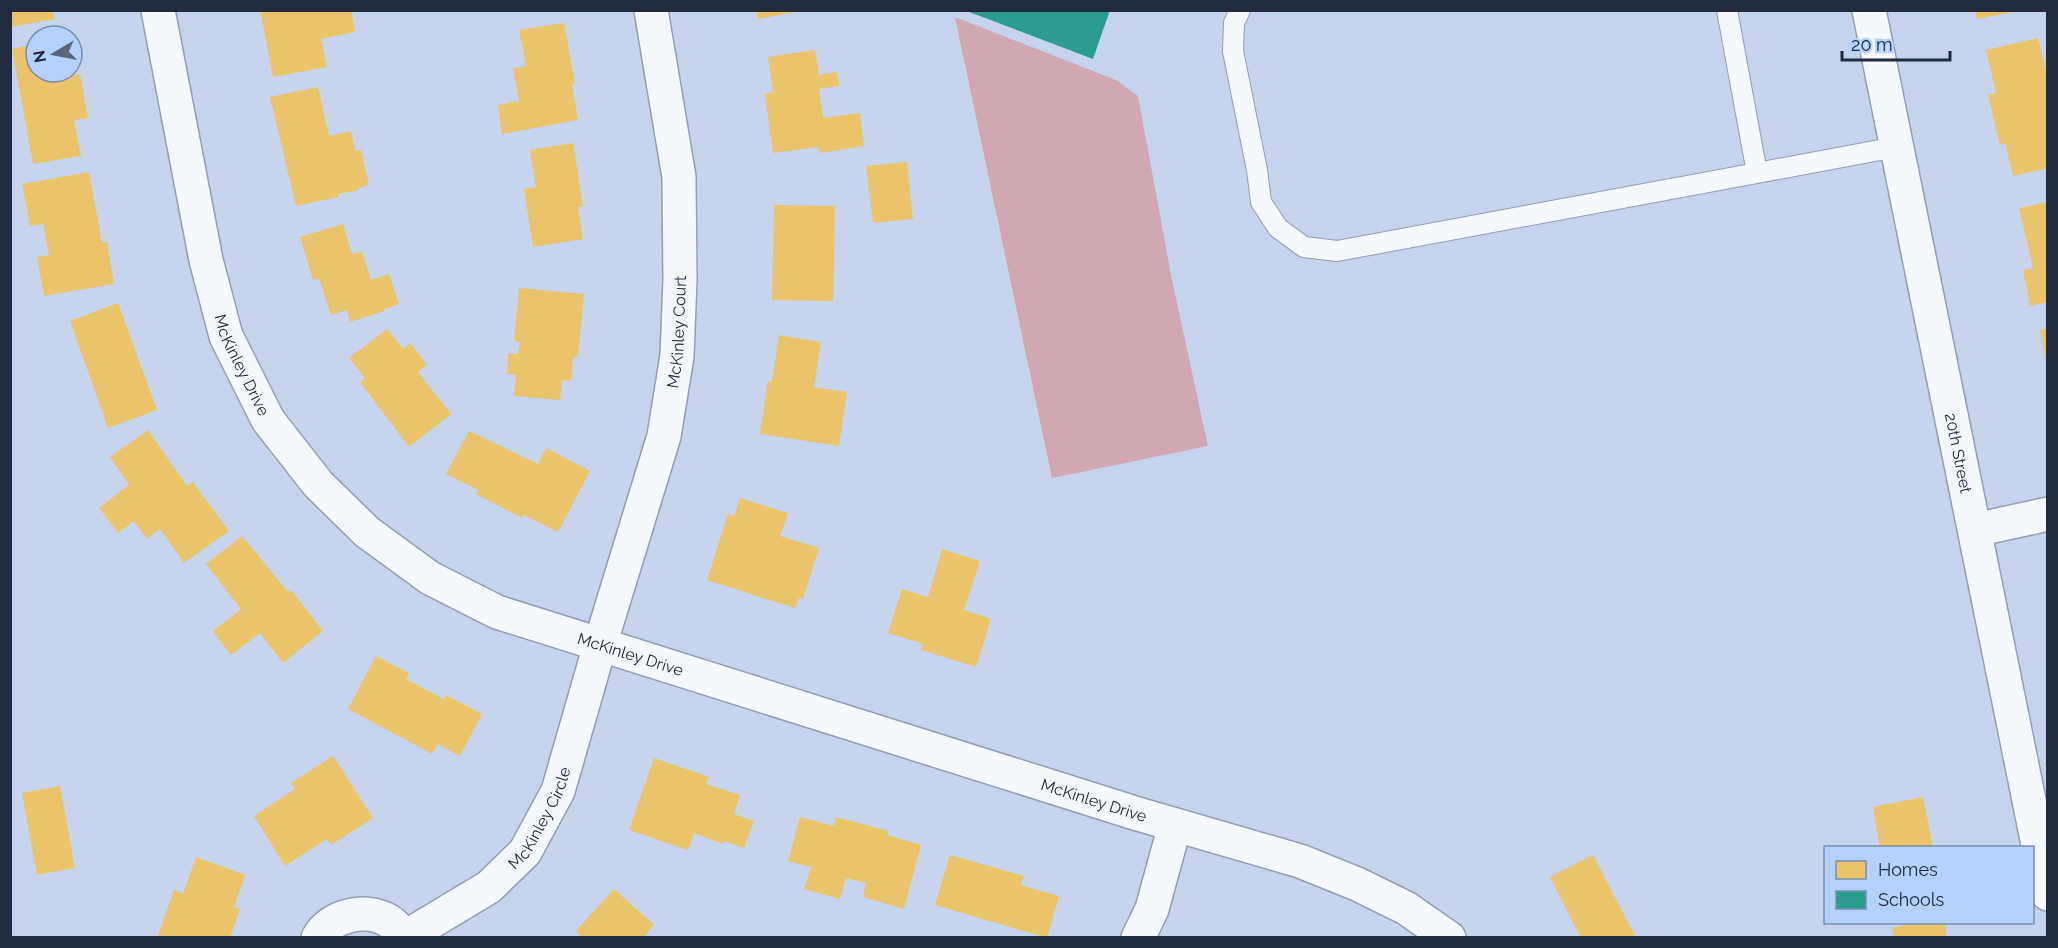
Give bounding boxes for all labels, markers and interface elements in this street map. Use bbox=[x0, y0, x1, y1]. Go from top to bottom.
north arrow bbox=[24, 24, 84, 84]
scale bar bbox=[1842, 24, 1950, 62]
text: 20 m bbox=[1851, 34, 1893, 55]
text: N bbox=[29, 49, 50, 64]
street label: McKinley Court bbox=[662, 275, 690, 389]
street label: McKinley Drive bbox=[211, 312, 274, 419]
street label: 20th Street bbox=[1941, 411, 1976, 495]
street label: McKinley Drive bbox=[575, 628, 686, 680]
street label: McKinley Circle bbox=[504, 765, 574, 873]
street label: McKinley Drive bbox=[1039, 775, 1149, 826]
legend bbox=[1824, 846, 2034, 924]
text: Homes bbox=[1878, 859, 1938, 880]
text: Schools bbox=[1878, 889, 1945, 910]

